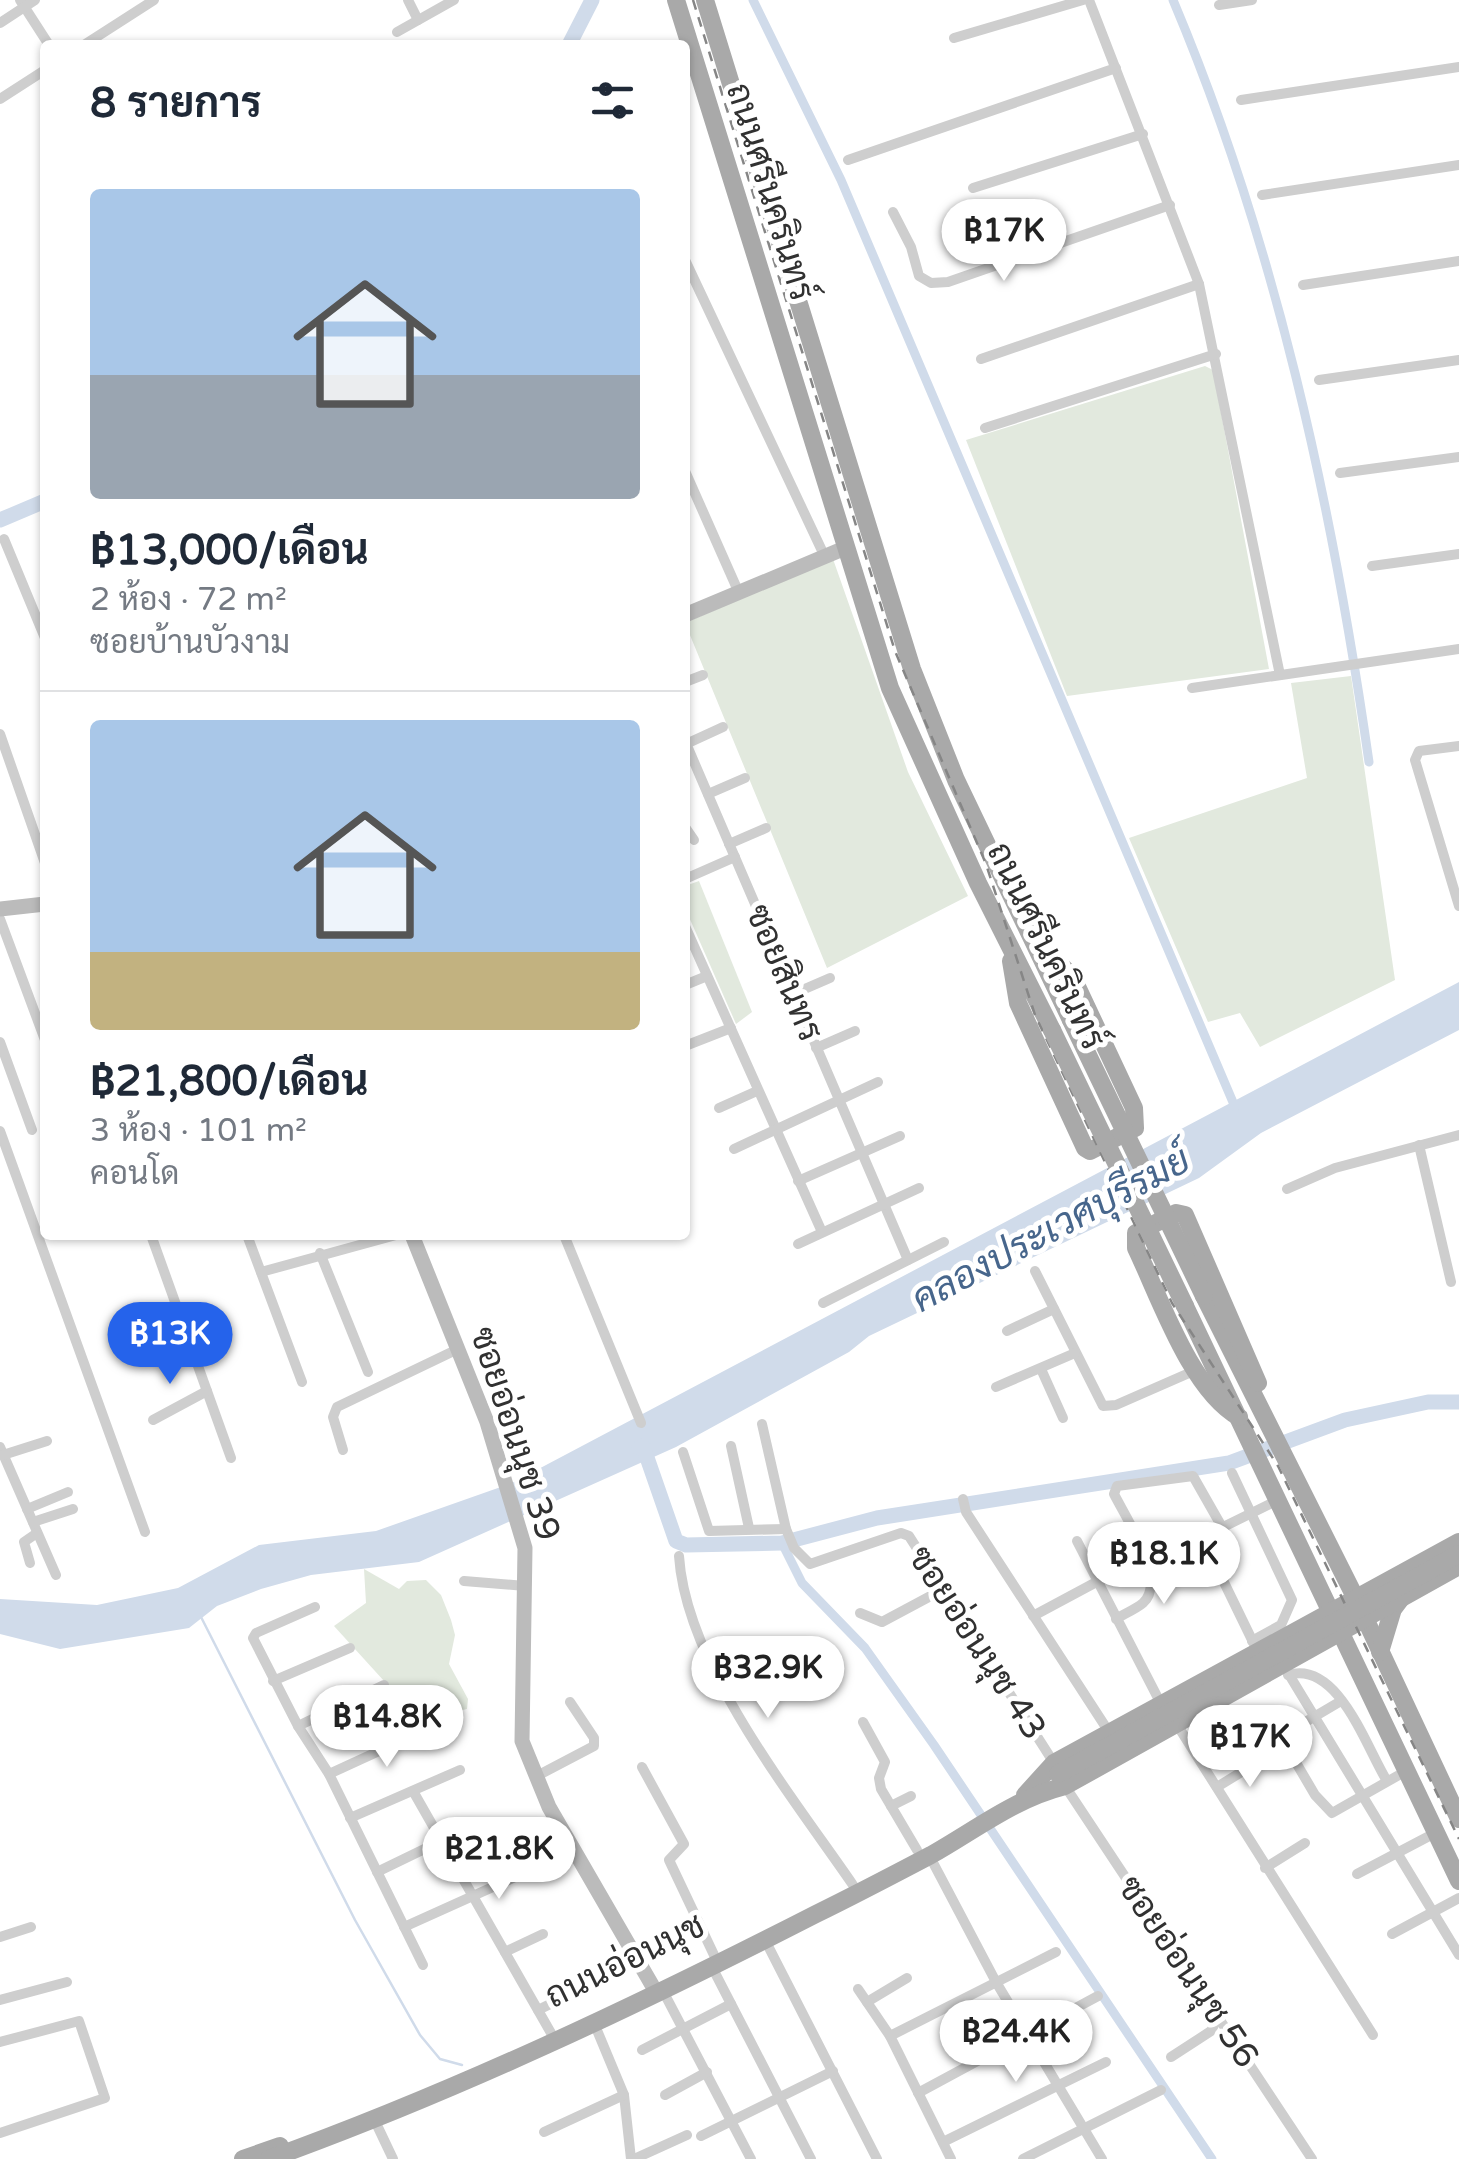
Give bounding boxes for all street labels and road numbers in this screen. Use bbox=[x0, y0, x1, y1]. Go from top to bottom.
street label: ถนนศรีนครินทร์ bbox=[717, 77, 826, 306]
street label: ถนนศรีนครินทร์ bbox=[978, 834, 1117, 1057]
street label: ซอยสินทร bbox=[736, 898, 832, 1048]
street label: ซอยอ่อนนุช 39 bbox=[459, 1322, 570, 1547]
street label: ซอยอ่อนนุช 43 bbox=[897, 1538, 1056, 1749]
street label: ซอยอ่อนนุช 56 bbox=[1107, 1868, 1268, 2077]
street label: ถนนอ่อนนุช bbox=[538, 1904, 712, 2019]

